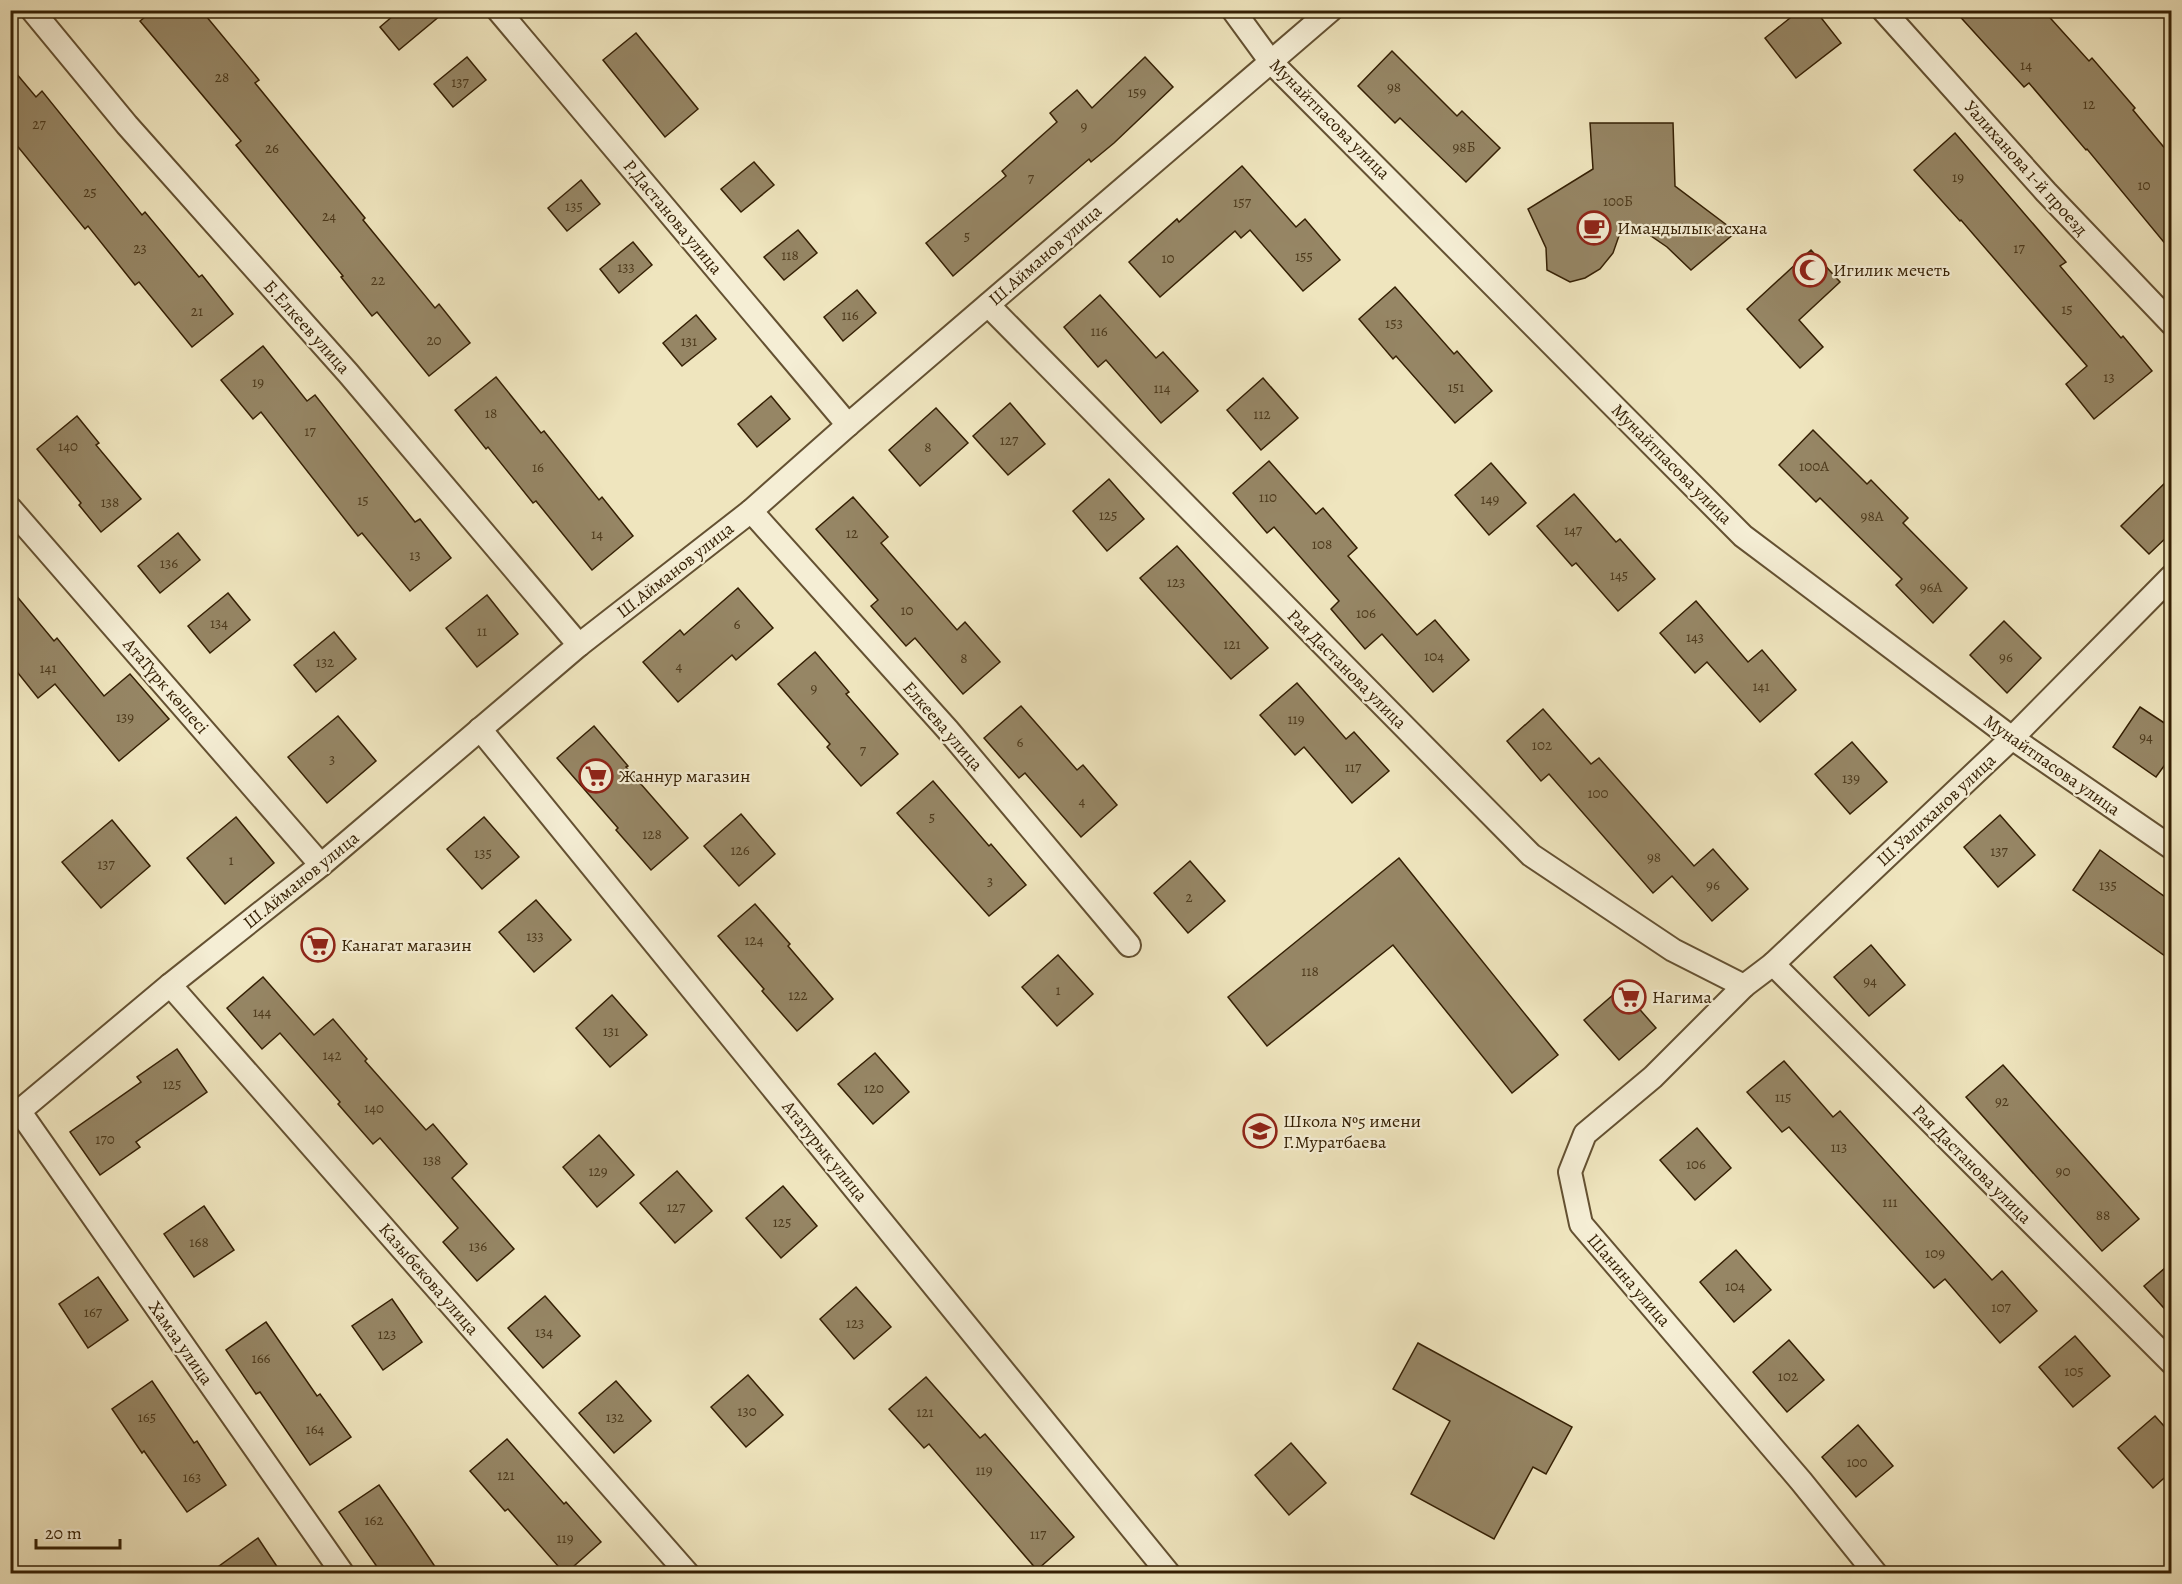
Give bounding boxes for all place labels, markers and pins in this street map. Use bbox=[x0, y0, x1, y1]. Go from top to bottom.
cafe icon: Имандылык асхана bbox=[1576, 210, 1612, 246]
place label: Имандылык асхана bbox=[1617, 216, 1768, 240]
mosque icon: Игилик мечеть bbox=[1792, 252, 1828, 288]
place label: Игилик мечеть bbox=[1833, 258, 1950, 282]
supermarket icon: Жаннур магазин bbox=[578, 758, 614, 794]
place label: Жаннур магазин bbox=[619, 764, 751, 788]
supermarket icon: Канагат магазин bbox=[300, 927, 336, 963]
place label: Канагат магазин bbox=[341, 933, 472, 957]
supermarket icon: Нагима bbox=[1611, 979, 1647, 1015]
place label: Нагима bbox=[1652, 985, 1713, 1009]
place label: Школа №5 имени Г.Муратбаева bbox=[1283, 1109, 1421, 1154]
school or university icon: Школа №5 имени Г.Муратбаева bbox=[1242, 1113, 1278, 1149]

